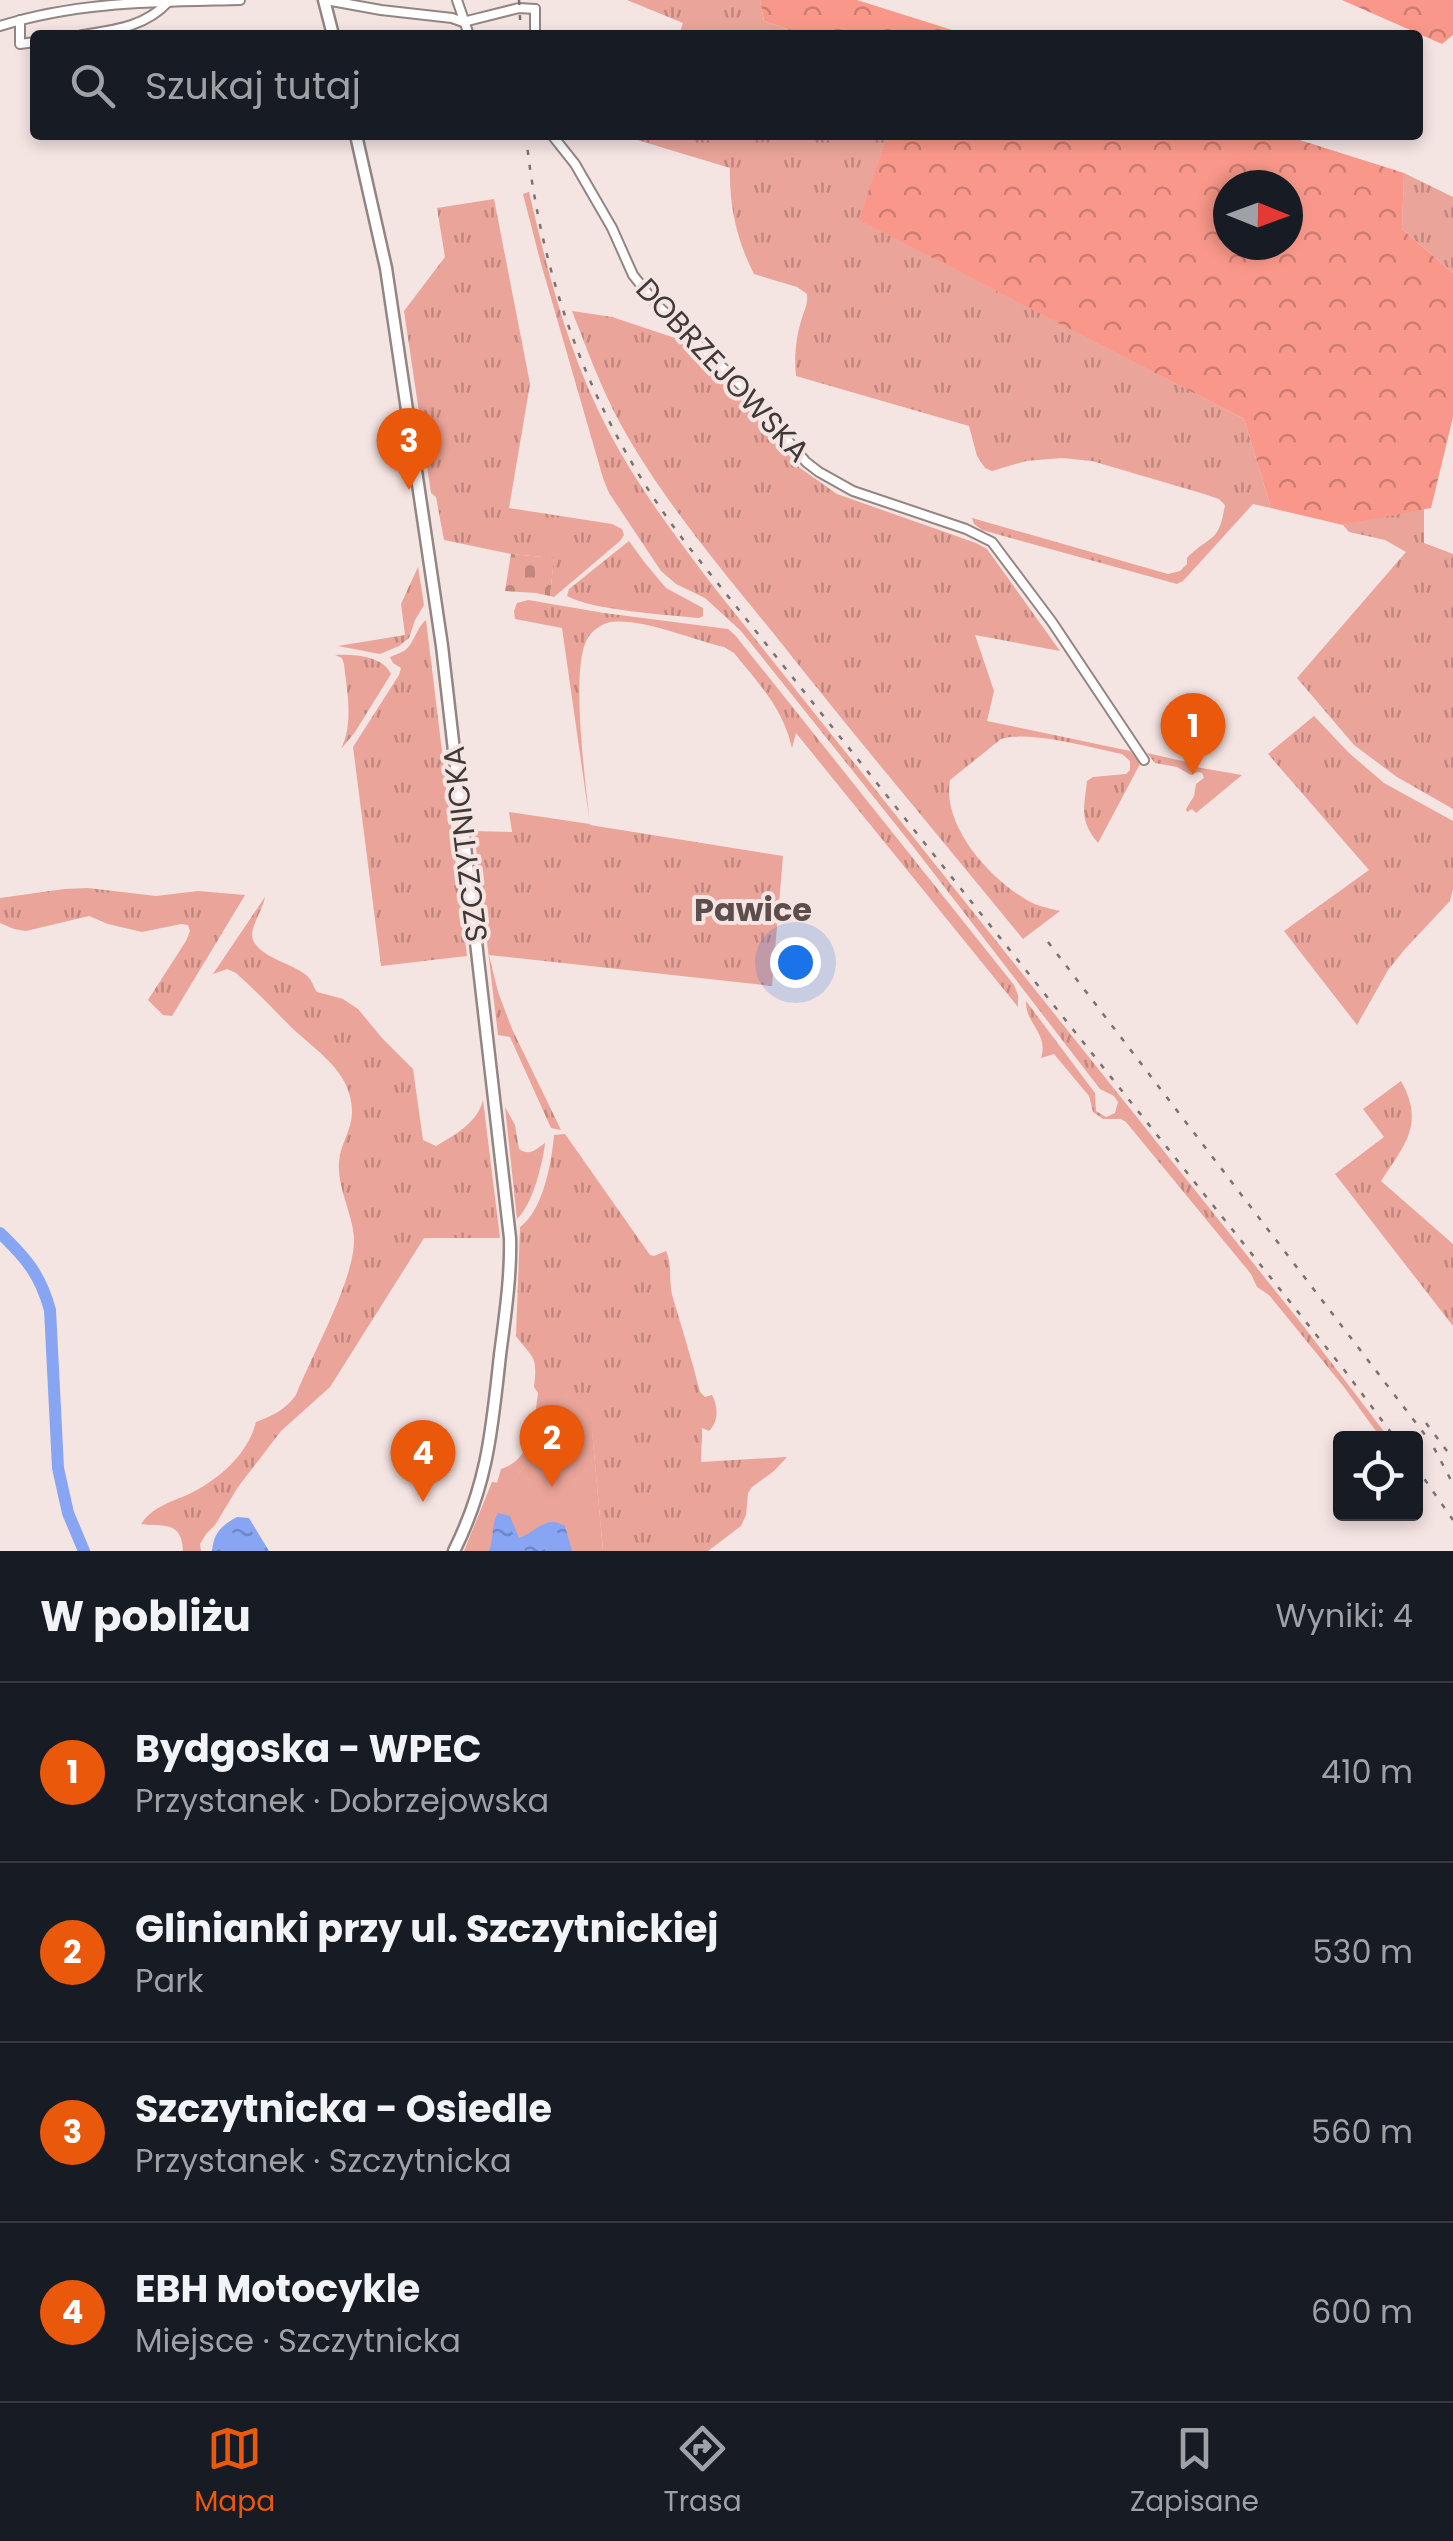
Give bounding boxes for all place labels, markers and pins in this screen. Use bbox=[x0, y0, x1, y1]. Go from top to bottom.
pin: 3 bbox=[376, 408, 442, 490]
pin: 1 bbox=[1160, 692, 1226, 775]
pin: 2 bbox=[520, 1404, 584, 1487]
pin: 4 bbox=[390, 1420, 456, 1502]

